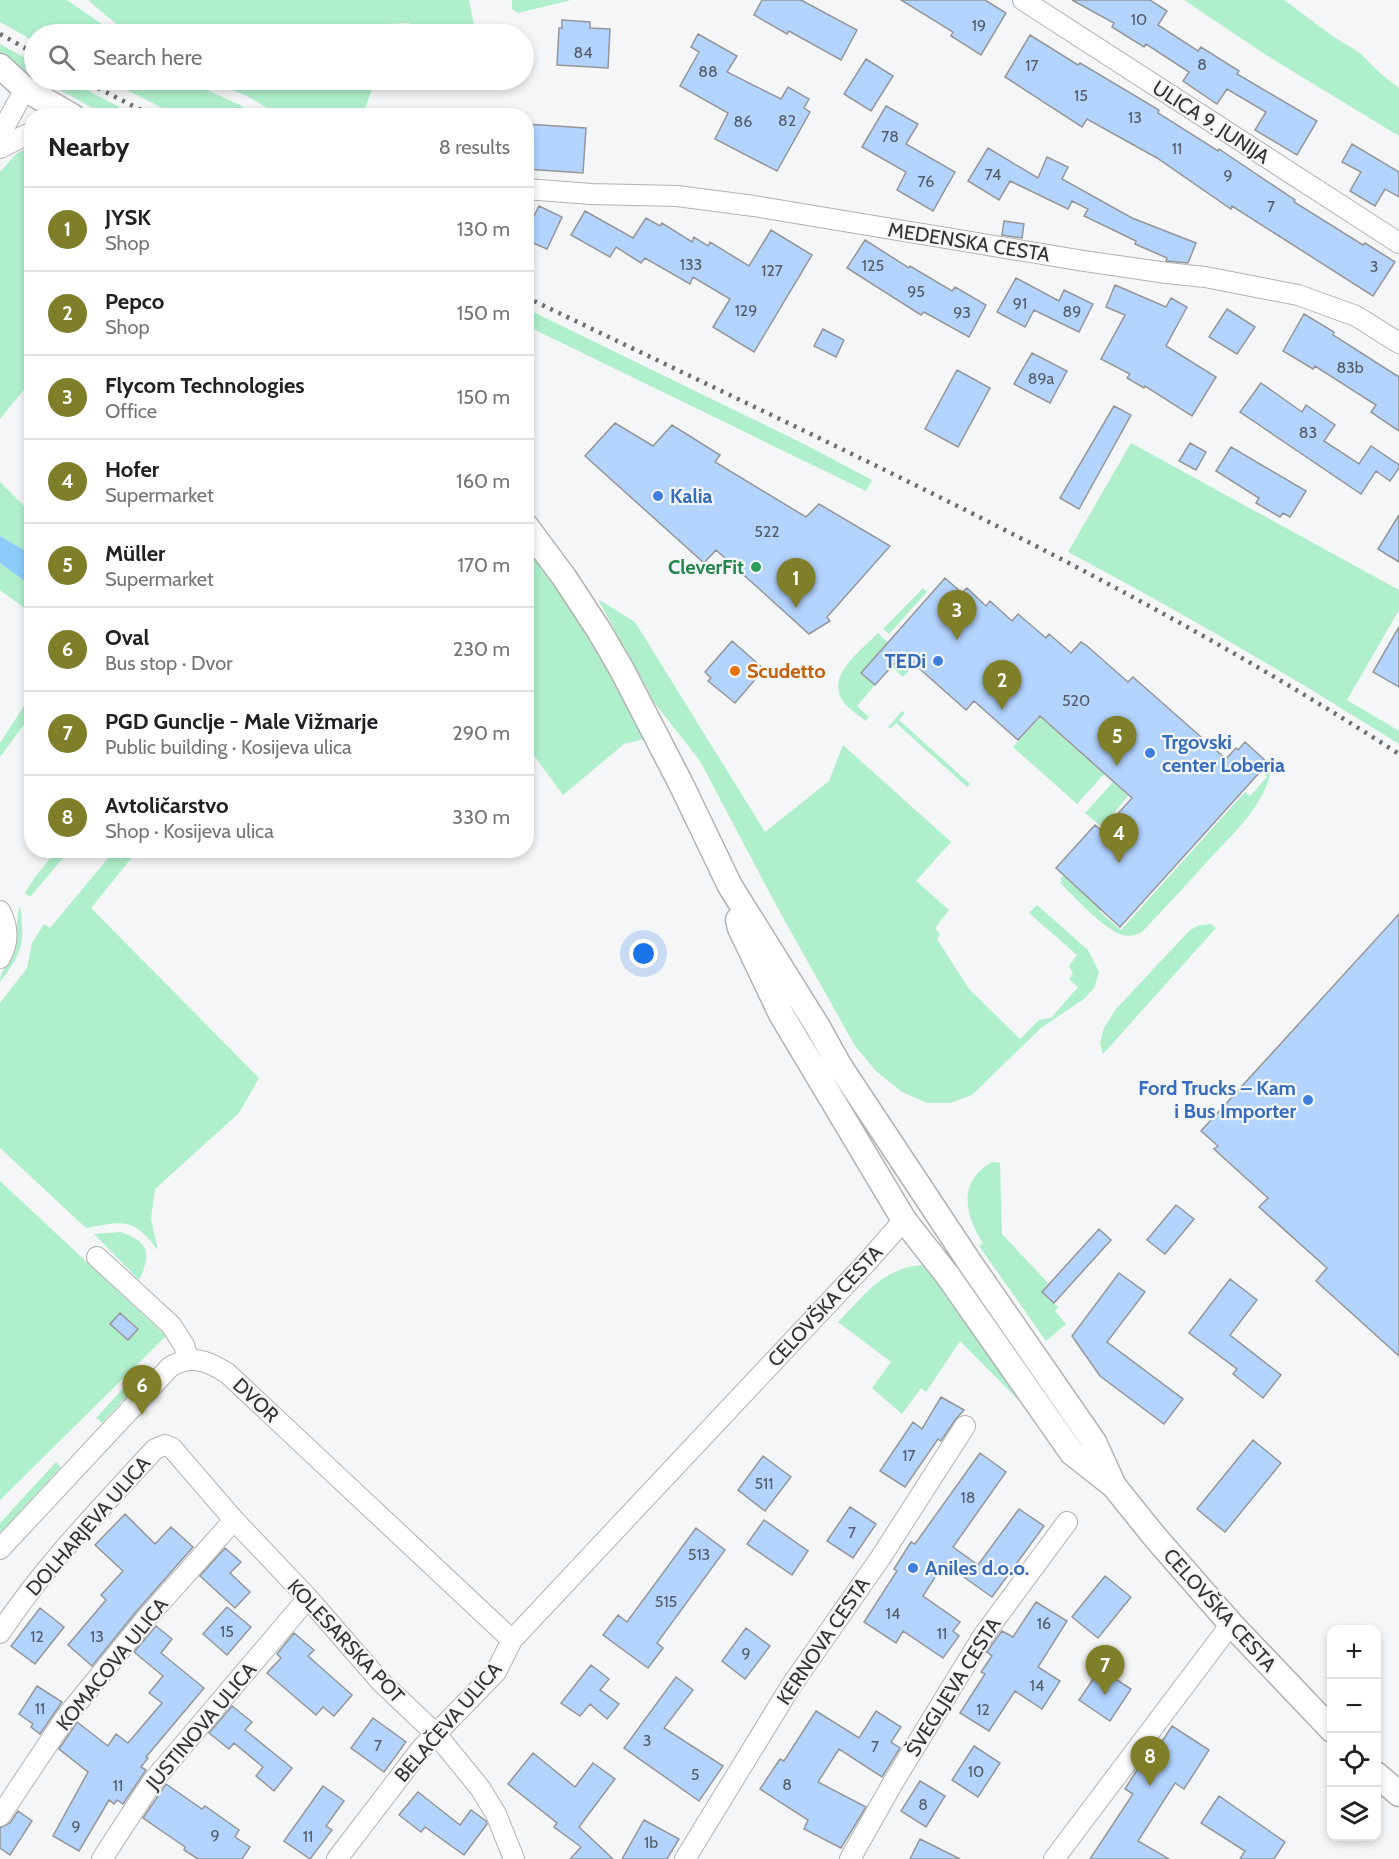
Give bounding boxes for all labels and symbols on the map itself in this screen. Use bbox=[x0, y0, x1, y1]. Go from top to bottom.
house number: 10 bbox=[1131, 10, 1147, 29]
house number: 19 bbox=[972, 16, 986, 35]
house number: 84 bbox=[574, 43, 592, 62]
house number: 8 bbox=[1197, 55, 1207, 74]
house number: 17 bbox=[1025, 56, 1039, 75]
house number: 88 bbox=[698, 62, 718, 81]
street label: ULICA 9. JUNIJA bbox=[1148, 75, 1275, 169]
house number: 15 bbox=[1074, 86, 1088, 105]
house number: 13 bbox=[1128, 108, 1142, 127]
house number: 82 bbox=[778, 111, 796, 130]
house number: 86 bbox=[734, 112, 752, 131]
house number: 78 bbox=[881, 127, 899, 146]
house number: 11 bbox=[1172, 139, 1182, 158]
house number: 74 bbox=[985, 165, 1001, 184]
house number: 9 bbox=[1223, 166, 1233, 185]
house number: 76 bbox=[918, 172, 934, 191]
house number: 7 bbox=[1267, 197, 1275, 216]
street label: MEDENSKA CESTA bbox=[886, 217, 1052, 267]
house number: 133 bbox=[680, 255, 702, 274]
house number: 125 bbox=[862, 256, 884, 275]
house number: 3 bbox=[1370, 257, 1378, 276]
house number: 127 bbox=[761, 261, 783, 280]
house number: 95 bbox=[907, 282, 925, 301]
house number: 91 bbox=[1013, 294, 1027, 313]
house number: 129 bbox=[735, 301, 757, 320]
house number: 89 bbox=[1063, 302, 1081, 321]
house number: 93 bbox=[953, 303, 971, 322]
house number: 83b bbox=[1336, 358, 1364, 377]
house number: 89a bbox=[1028, 369, 1055, 388]
house number: 83 bbox=[1299, 423, 1317, 442]
place label: Kalia bbox=[670, 484, 712, 508]
marker: Kalia bbox=[651, 489, 665, 503]
house number: 522 bbox=[754, 522, 780, 541]
place label: CleverFit bbox=[668, 555, 744, 579]
pin: 1 bbox=[776, 558, 816, 608]
marker: CleverFit bbox=[749, 560, 763, 574]
pin: 3 bbox=[938, 590, 976, 640]
place label: TEDi bbox=[885, 649, 926, 673]
marker: TEDi bbox=[931, 654, 945, 668]
place label: Scudetto bbox=[747, 659, 826, 683]
pin: 2 bbox=[982, 660, 1022, 710]
marker: Scudetto bbox=[728, 664, 742, 678]
house number: 520 bbox=[1062, 691, 1090, 710]
pin: 5 bbox=[1098, 716, 1136, 766]
place label: Trgovski center Loberia bbox=[1162, 730, 1285, 777]
marker: Trgovski center Loberia bbox=[1143, 746, 1157, 760]
pin: 4 bbox=[1100, 814, 1138, 863]
your location bbox=[629, 939, 658, 968]
place label: Ford Trucks – Kam i Bus Importer bbox=[1138, 1076, 1296, 1123]
marker: Ford Trucks – Kam i Bus Importer bbox=[1301, 1093, 1315, 1107]
street label: CELOVŠKA CESTA bbox=[763, 1240, 888, 1372]
pin: 6 bbox=[122, 1366, 162, 1415]
street label: DVOR bbox=[228, 1373, 284, 1427]
house number: 17 bbox=[902, 1446, 916, 1465]
street label: DOLHARJEVA ULICA bbox=[21, 1451, 156, 1601]
house number: 511 bbox=[754, 1474, 774, 1493]
house number: 18 bbox=[961, 1488, 975, 1507]
house number: 7 bbox=[848, 1523, 856, 1542]
street label: CELOVŠKA CESTA bbox=[1159, 1544, 1282, 1677]
house number: 513 bbox=[688, 1545, 710, 1564]
place label: Aniles d.o.o. bbox=[925, 1556, 1029, 1580]
marker: Aniles d.o.o. bbox=[906, 1561, 920, 1575]
street label: KERNOVA CESTA bbox=[771, 1572, 875, 1709]
street label: KOLESARSKA POT bbox=[283, 1574, 410, 1708]
street label: KOMACOVA ULICA bbox=[51, 1592, 173, 1735]
house number: 515 bbox=[655, 1592, 677, 1611]
house number: 14 bbox=[886, 1604, 900, 1623]
street label: ŠVEGLJEVA CESTA bbox=[901, 1612, 1006, 1761]
house number: 16 bbox=[1037, 1614, 1051, 1633]
house number: 15 bbox=[220, 1622, 234, 1641]
house number: 11 bbox=[937, 1624, 947, 1643]
house number: 12 bbox=[30, 1627, 44, 1646]
house number: 13 bbox=[90, 1627, 104, 1646]
house number: 9 bbox=[741, 1644, 751, 1663]
pin: 7 bbox=[1086, 1646, 1124, 1695]
street label: JUSTINOVA ULICA bbox=[140, 1657, 262, 1795]
street label: BELAČEVA ULICA bbox=[389, 1657, 507, 1787]
house number: 14 bbox=[1030, 1676, 1044, 1695]
house number: 11 bbox=[35, 1699, 45, 1718]
house number: 12 bbox=[976, 1700, 990, 1719]
house number: 3 bbox=[643, 1731, 651, 1750]
house number: 7 bbox=[374, 1736, 382, 1755]
pin: 8 bbox=[1130, 1736, 1170, 1786]
house number: 7 bbox=[871, 1737, 879, 1756]
house number: 10 bbox=[968, 1762, 984, 1781]
house number: 5 bbox=[691, 1765, 699, 1784]
house number: 8 bbox=[782, 1775, 792, 1794]
house number: 11 bbox=[113, 1776, 123, 1795]
house number: 8 bbox=[918, 1795, 928, 1814]
house number: 9 bbox=[71, 1817, 81, 1836]
house number: 9 bbox=[210, 1826, 220, 1845]
house number: 11 bbox=[303, 1827, 313, 1846]
house number: 1b bbox=[644, 1833, 658, 1852]

